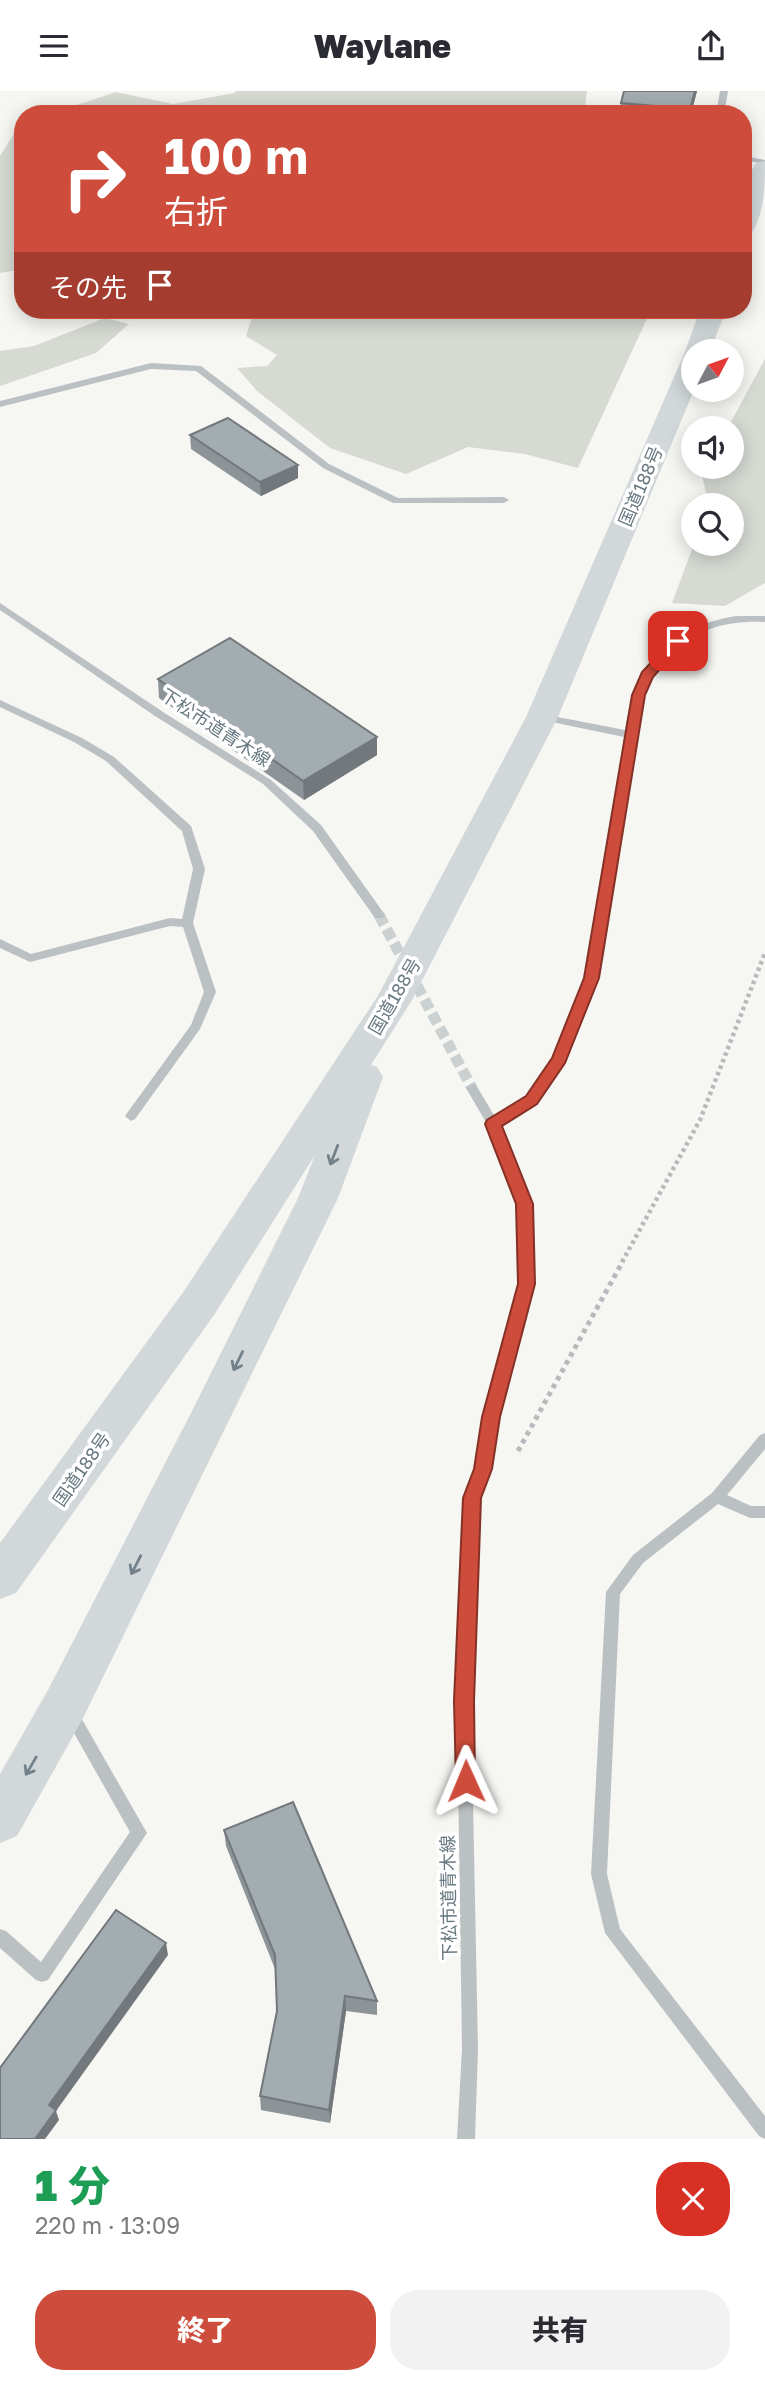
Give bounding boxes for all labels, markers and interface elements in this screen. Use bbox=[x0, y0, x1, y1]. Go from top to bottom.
icon: menu bbox=[35, 27, 73, 65]
text: Waylane bbox=[314, 27, 451, 65]
icon: share bbox=[692, 27, 730, 65]
text: 100 m bbox=[164, 126, 308, 185]
icon: right bbox=[49, 133, 140, 224]
text: 右折 bbox=[164, 192, 228, 230]
icon: arrive bbox=[141, 266, 179, 304]
text: その先 bbox=[49, 272, 127, 303]
north arrow bbox=[681, 339, 744, 403]
map controls bbox=[681, 339, 744, 556]
button: sound bbox=[681, 416, 744, 479]
street label: 国道188号 bbox=[613, 443, 667, 529]
button: search bbox=[681, 493, 744, 556]
pin bbox=[648, 611, 708, 671]
icon: arrive bbox=[659, 622, 697, 660]
street label: 下松市道青木線 bbox=[157, 683, 275, 771]
street label: 国道188号 bbox=[363, 954, 425, 1038]
one-way arrow bbox=[327, 1144, 339, 1166]
one-way arrow bbox=[230, 1350, 244, 1371]
street label: 国道188号 bbox=[48, 1428, 114, 1510]
one-way arrow bbox=[129, 1554, 143, 1575]
position arrow bbox=[429, 1744, 503, 1818]
one-way arrow bbox=[24, 1756, 38, 1776]
street label: 下松市道青木線 bbox=[436, 1835, 460, 1961]
text: 1 分 bbox=[35, 2160, 110, 2210]
button: close bbox=[656, 2162, 730, 2236]
text: 220 m · 13:09 bbox=[35, 2211, 180, 2239]
button: 終了 bbox=[35, 2290, 376, 2370]
button: 共有 bbox=[390, 2290, 730, 2370]

